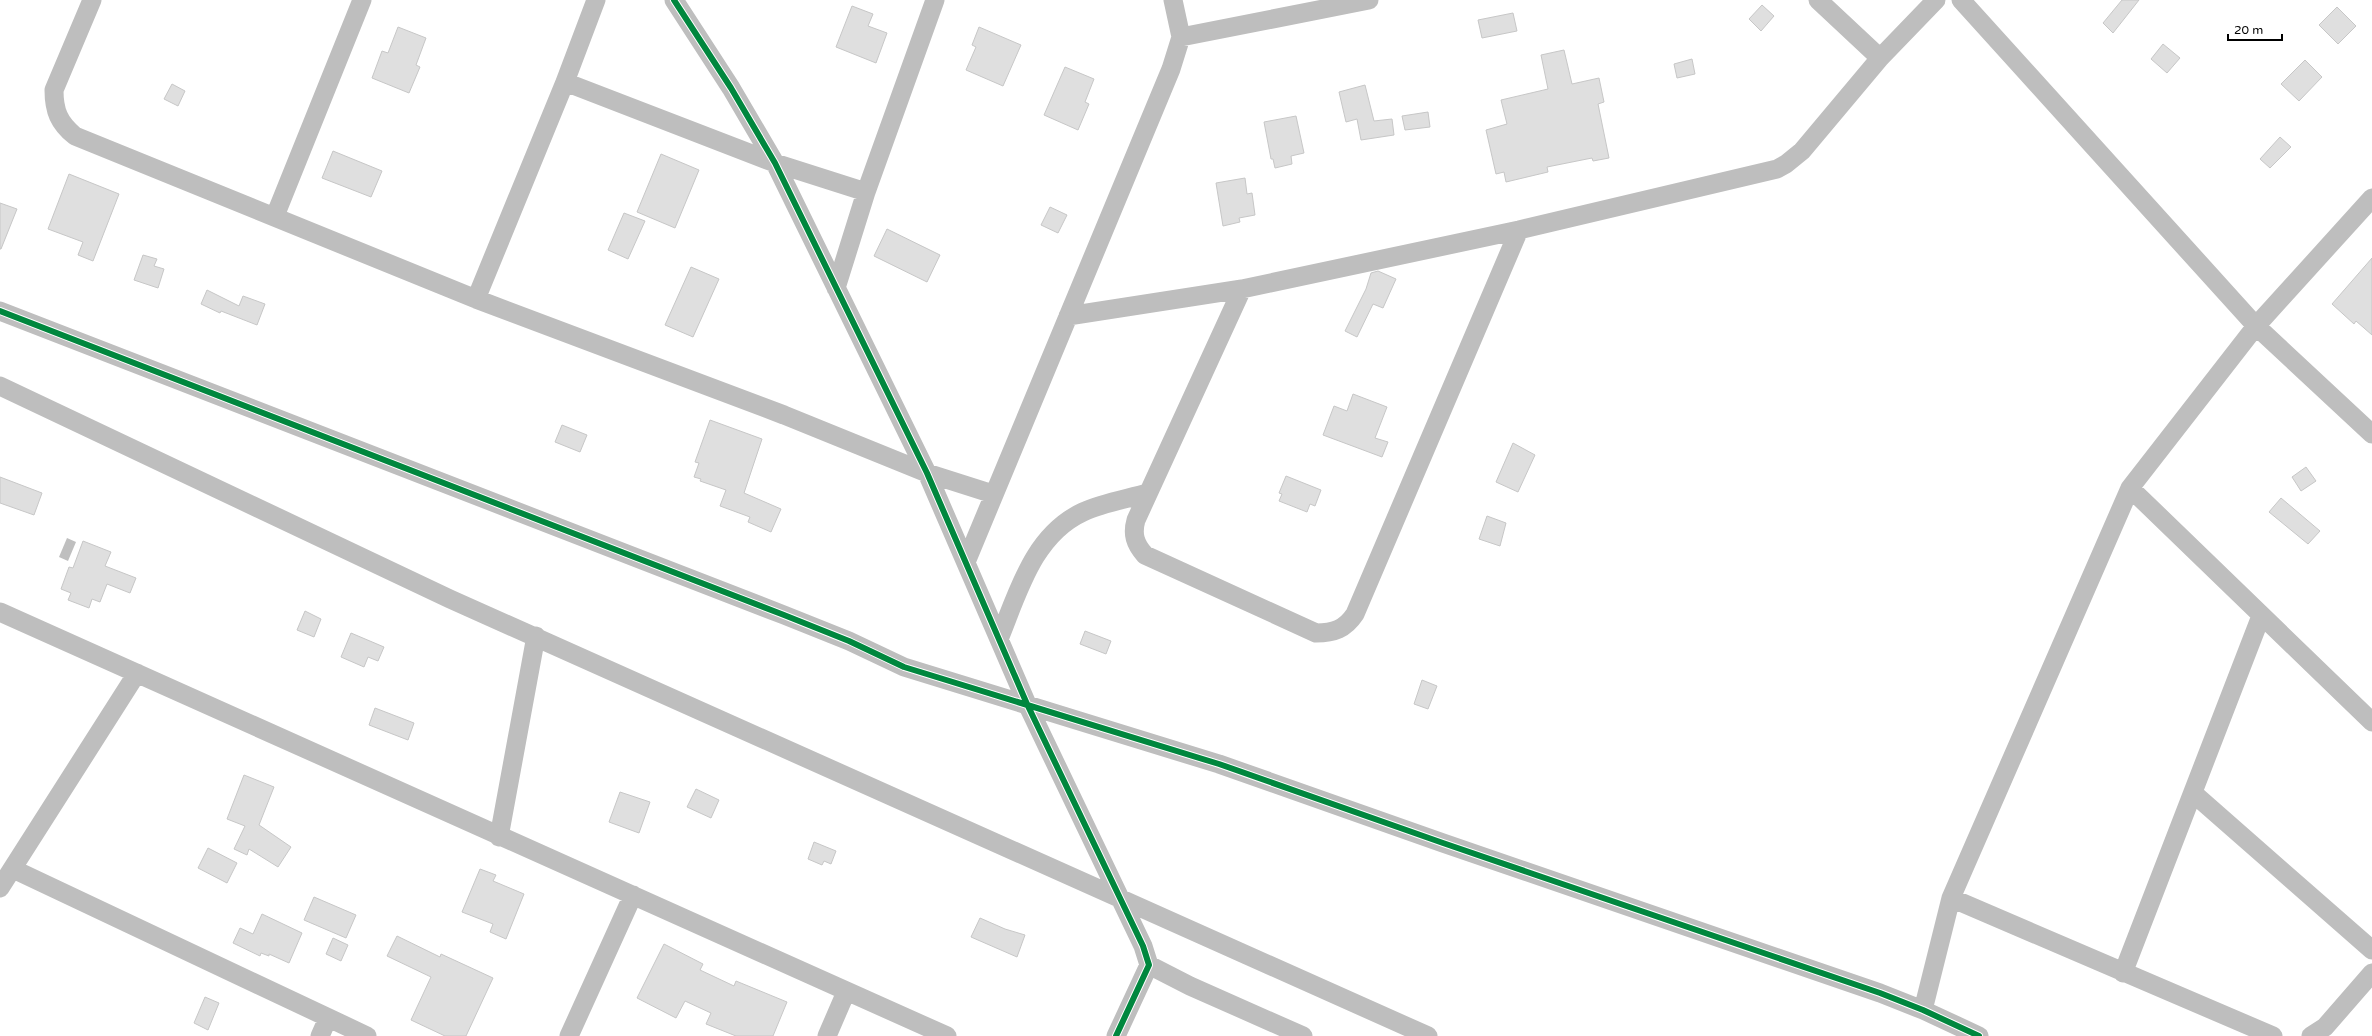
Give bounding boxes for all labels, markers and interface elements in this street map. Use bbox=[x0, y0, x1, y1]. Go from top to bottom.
scale bar bbox=[2228, 16, 2282, 42]
text: 20 m bbox=[2234, 23, 2263, 37]

